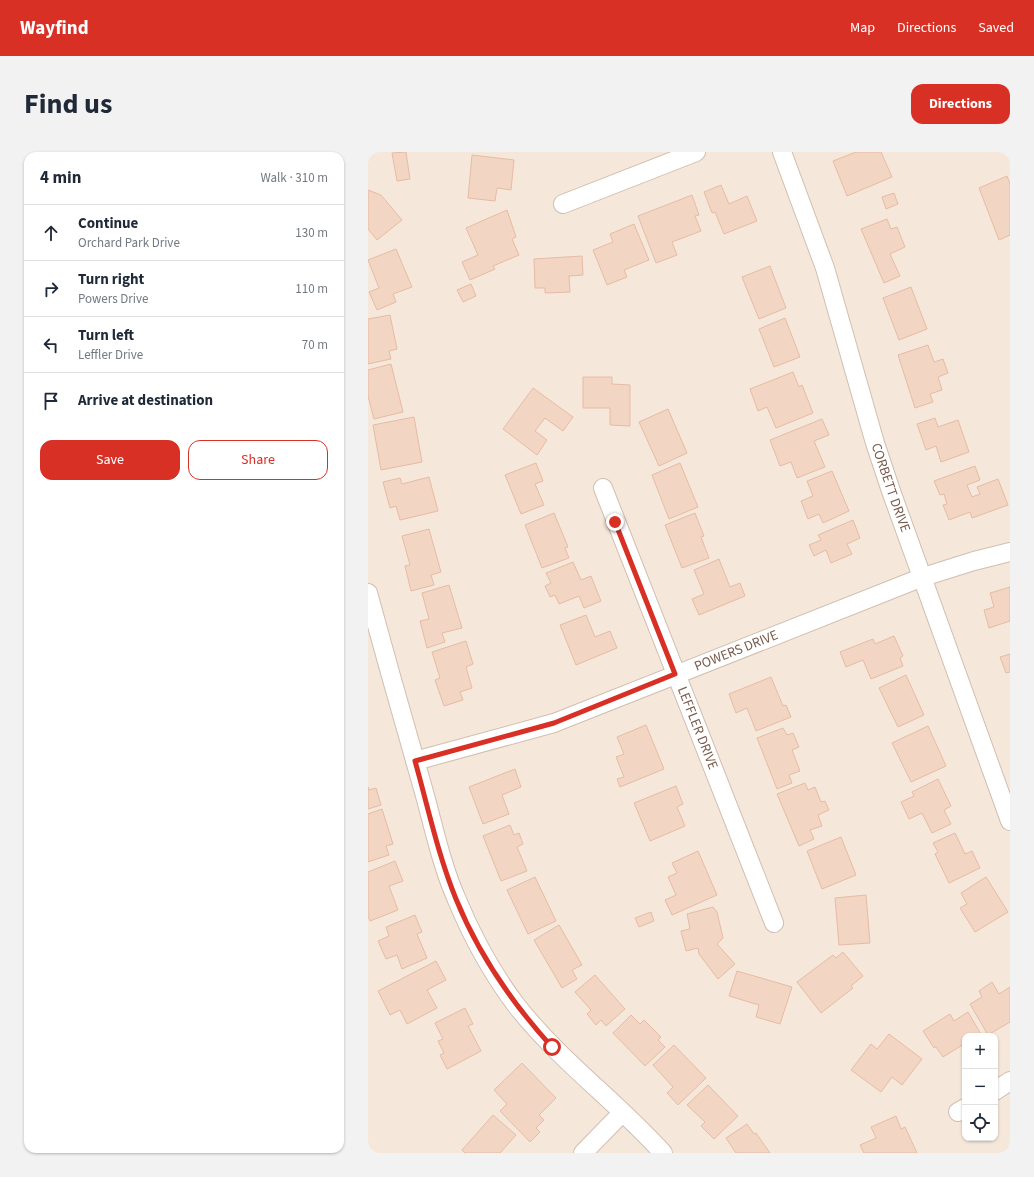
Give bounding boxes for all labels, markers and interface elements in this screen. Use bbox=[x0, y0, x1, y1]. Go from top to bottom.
text: Wayfind bbox=[20, 15, 89, 42]
text: Map bbox=[850, 18, 875, 38]
text: Directions bbox=[897, 18, 956, 38]
text: Saved bbox=[978, 18, 1014, 38]
text: Find us bbox=[24, 84, 112, 124]
button: Directions bbox=[911, 84, 1010, 124]
text: 4 min bbox=[40, 166, 81, 190]
text: Walk · 310 m bbox=[260, 169, 328, 187]
text: Continue bbox=[78, 213, 138, 234]
icon: ahead bbox=[40, 222, 62, 244]
text: 130 m bbox=[295, 224, 328, 242]
text: Orchard Park Drive bbox=[78, 234, 180, 252]
text: Turn right bbox=[78, 269, 144, 290]
icon: right bbox=[40, 278, 62, 300]
text: 110 m bbox=[295, 280, 328, 298]
text: Powers Drive bbox=[78, 290, 148, 308]
text: Turn left bbox=[78, 325, 134, 346]
icon: left bbox=[40, 334, 62, 356]
text: 70 m bbox=[302, 336, 328, 354]
text: Leffler Drive bbox=[78, 346, 143, 364]
icon: arrive bbox=[40, 390, 62, 412]
text: Arrive at destination bbox=[78, 390, 213, 411]
button: Save bbox=[40, 440, 180, 480]
button: Share bbox=[188, 440, 328, 480]
street label: CORBETT DRIVE bbox=[866, 440, 915, 535]
route end bbox=[606, 513, 624, 531]
street label: POWERS DRIVE bbox=[691, 625, 781, 677]
street label: LEFFLER DRIVE bbox=[672, 684, 723, 773]
map controls bbox=[962, 1033, 998, 1141]
button: + bbox=[962, 1033, 998, 1069]
route start bbox=[543, 1038, 561, 1056]
button: − bbox=[962, 1069, 998, 1105]
button: locate bbox=[962, 1105, 998, 1141]

